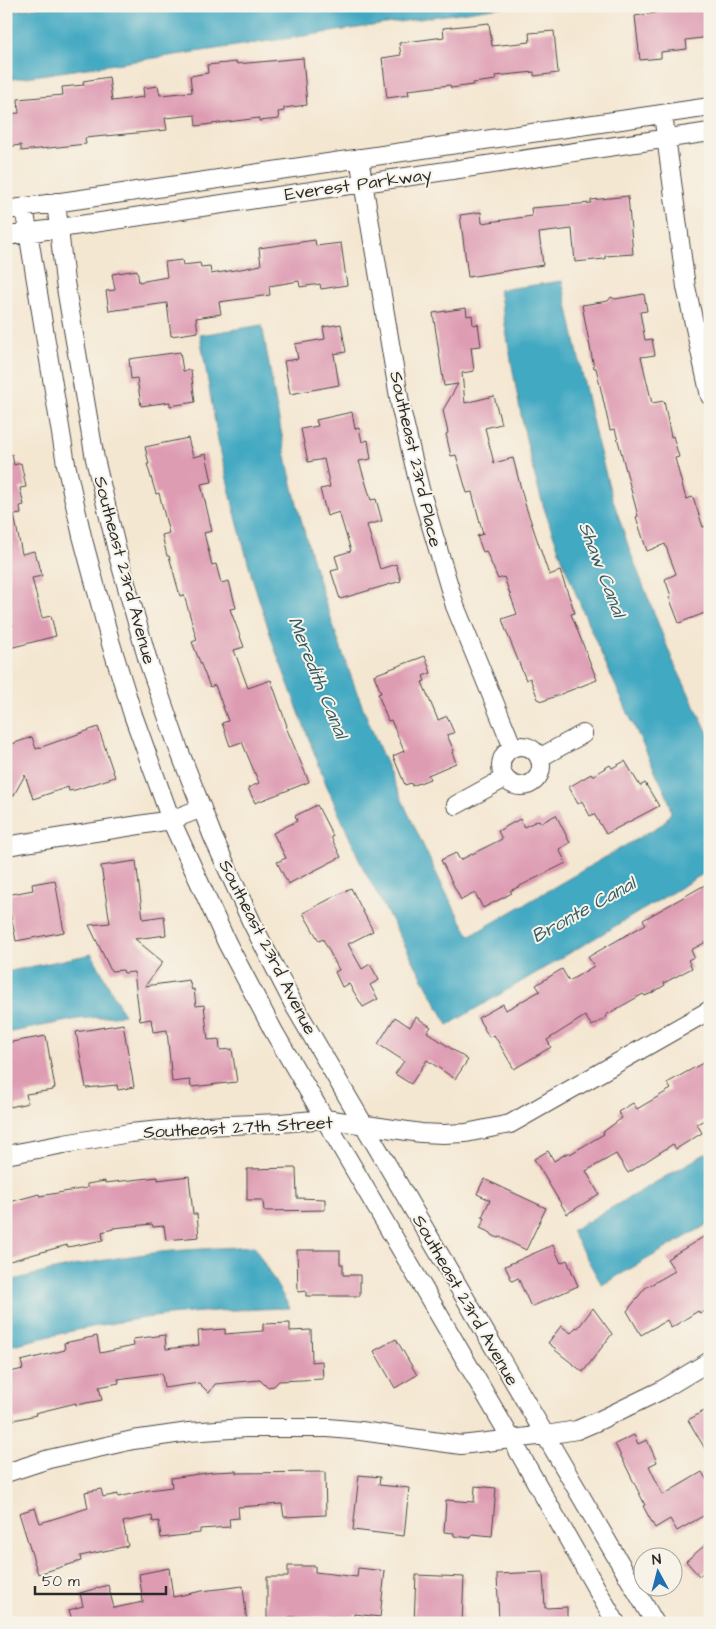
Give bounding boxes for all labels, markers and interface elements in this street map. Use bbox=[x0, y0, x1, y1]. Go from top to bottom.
street label: Everest Parkway bbox=[283, 162, 433, 208]
street label: Southeast 23rd Place bbox=[383, 369, 448, 550]
street label: Southeast 23rd Avenue bbox=[87, 473, 162, 667]
water label: Shaw Canal bbox=[571, 518, 633, 624]
water label: Meredith Canal bbox=[281, 613, 355, 745]
street label: Southeast 23rd Avenue bbox=[212, 855, 323, 1039]
water label: Bronte Canal bbox=[527, 869, 643, 950]
street label: Southeast 27th Street bbox=[143, 1110, 334, 1145]
street label: Southeast 23rd Avenue bbox=[406, 1210, 525, 1391]
north arrow bbox=[634, 1546, 684, 1596]
text: N bbox=[651, 1550, 662, 1571]
scale bar bbox=[35, 1564, 166, 1596]
text: 50 m bbox=[42, 1571, 80, 1592]

